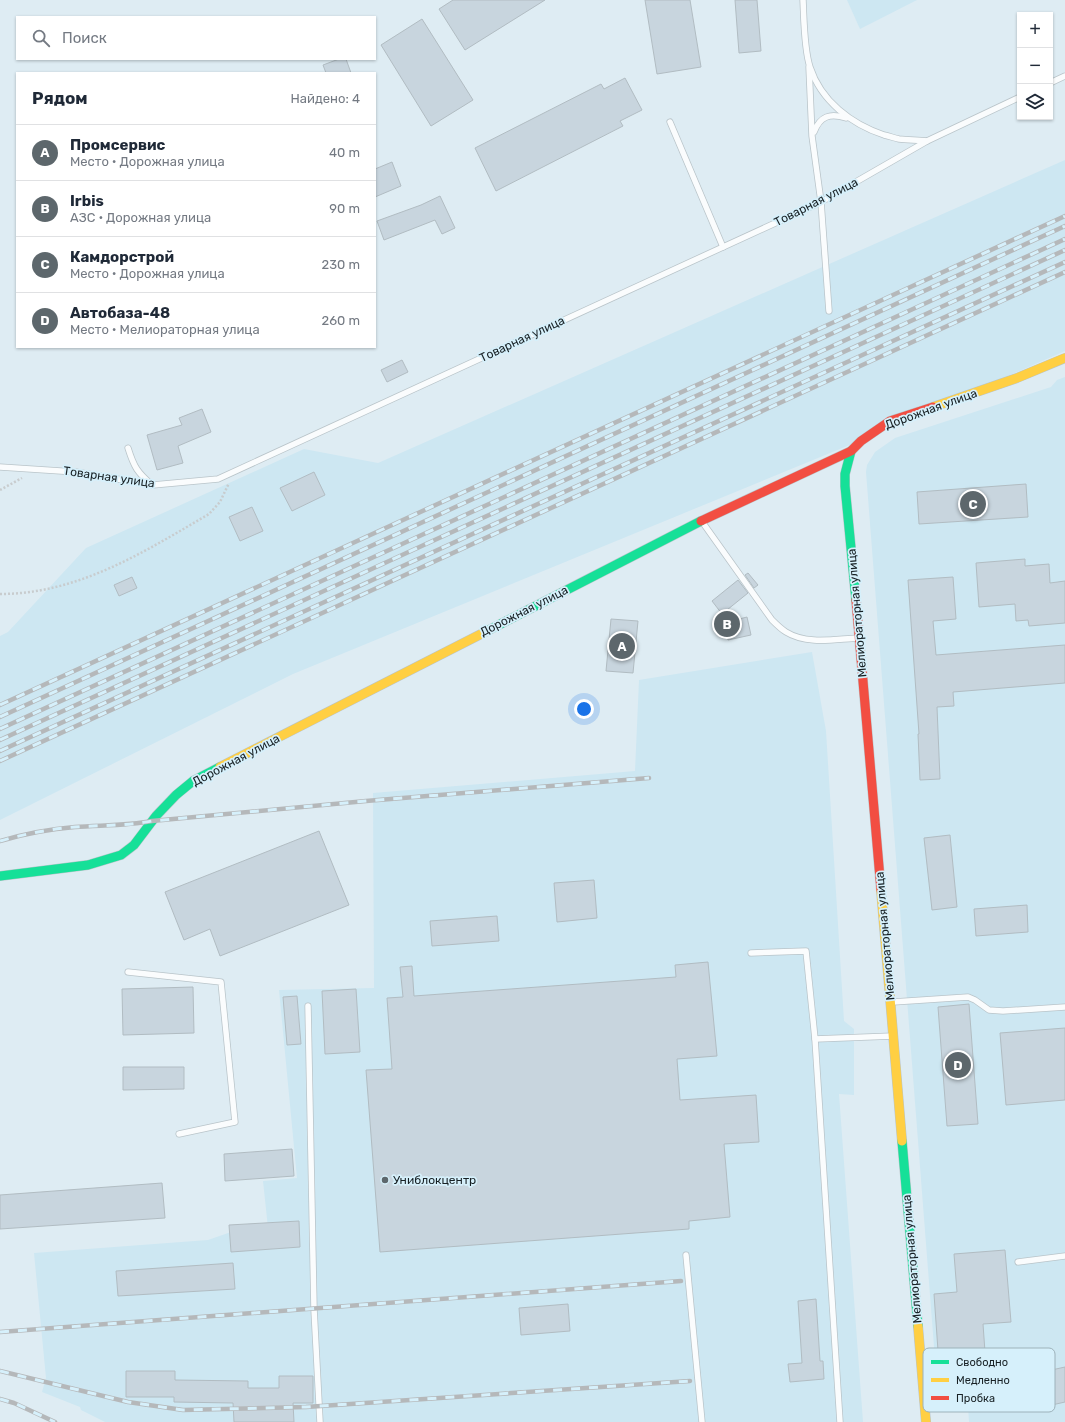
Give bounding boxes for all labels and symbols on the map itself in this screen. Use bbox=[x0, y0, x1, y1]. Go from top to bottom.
street label: Товарная улица bbox=[772, 175, 860, 229]
street label: Товарная улица bbox=[477, 313, 567, 365]
street label: Дорожная улица bbox=[883, 386, 979, 432]
street label: Товарная улица bbox=[62, 464, 156, 490]
pin: C bbox=[960, 489, 986, 519]
street label: Мелиораторная улица bbox=[844, 548, 870, 678]
street label: Дорожная улица bbox=[478, 583, 570, 639]
pin: B bbox=[714, 609, 740, 639]
pin: A bbox=[609, 631, 635, 661]
your location bbox=[574, 699, 594, 719]
street label: Дорожная улица bbox=[190, 731, 282, 789]
street label: Мелиораторная улица bbox=[872, 871, 898, 1001]
pin: D bbox=[945, 1050, 971, 1080]
place label: Униблокцентр bbox=[393, 1173, 476, 1187]
marker: Униблокцентр bbox=[380, 1175, 390, 1185]
street label: Мелиораторная улица bbox=[899, 1194, 925, 1324]
legend bbox=[923, 1348, 1055, 1412]
text: Свободно bbox=[956, 1356, 1008, 1369]
text: Медленно bbox=[956, 1374, 1010, 1387]
text: Пробка bbox=[956, 1392, 995, 1405]

